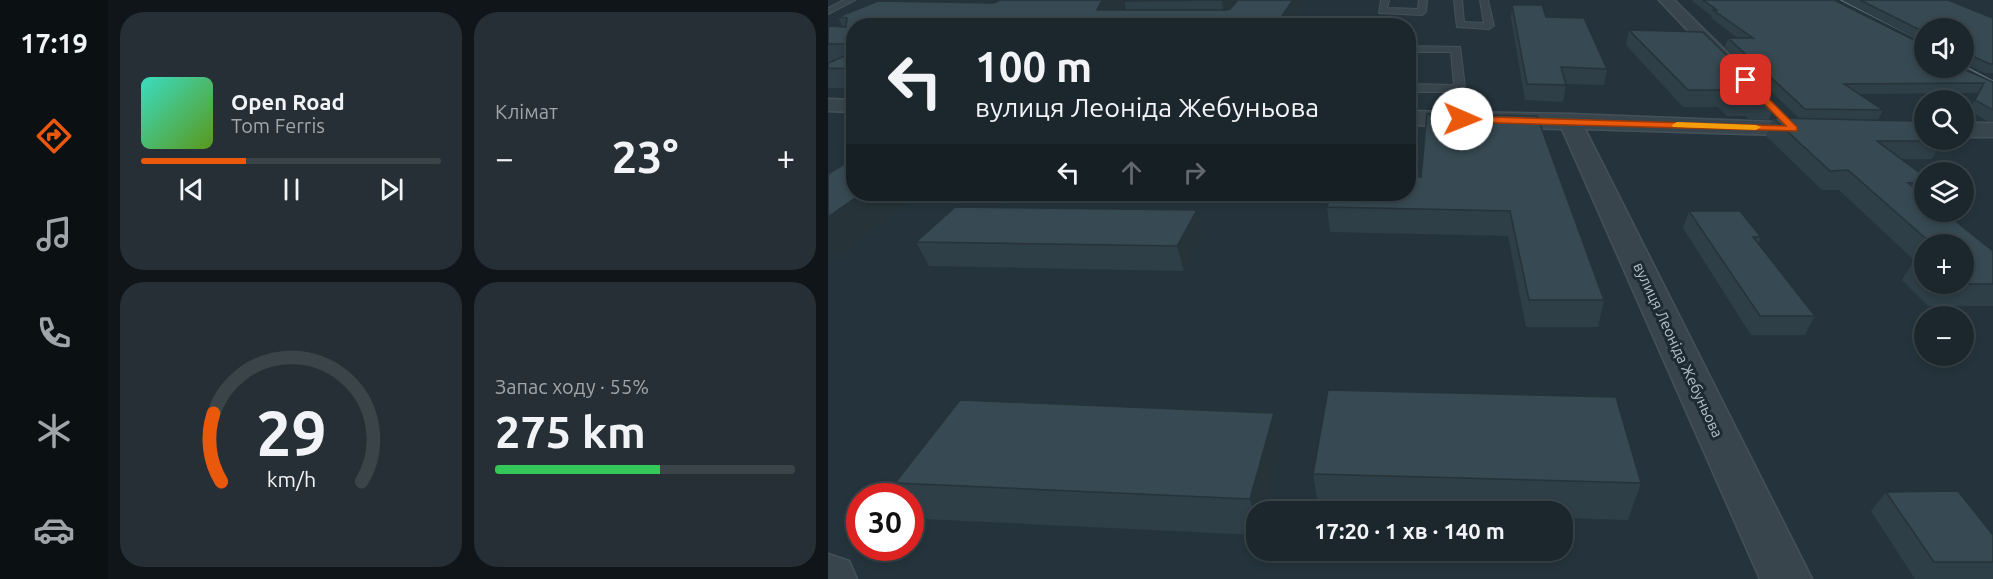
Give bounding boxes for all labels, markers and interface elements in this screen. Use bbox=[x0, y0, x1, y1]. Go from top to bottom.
map controls bbox=[1914, 18, 1974, 366]
button: sound bbox=[1914, 18, 1974, 78]
text: 17:19 bbox=[20, 28, 88, 58]
icon: left bbox=[876, 42, 954, 120]
text: 100 m bbox=[975, 43, 1092, 90]
pin bbox=[1720, 54, 1771, 105]
icon: arrive bbox=[1729, 63, 1762, 96]
position arrow bbox=[1430, 87, 1494, 151]
text: Open Road bbox=[231, 89, 345, 114]
button: search bbox=[1914, 90, 1974, 150]
text: вулиця Леоніда Жебуньова bbox=[975, 92, 1319, 122]
text: Клімат bbox=[495, 100, 558, 123]
text: Tom Ferris bbox=[231, 114, 325, 137]
icon: directions bbox=[33, 115, 75, 157]
text: 23° bbox=[612, 131, 678, 182]
text: − bbox=[495, 139, 514, 176]
text: + bbox=[776, 139, 795, 176]
icon: left bbox=[1052, 156, 1085, 189]
icon: ahead bbox=[1115, 156, 1148, 189]
icon: right bbox=[1178, 156, 1211, 189]
button: layers bbox=[1914, 162, 1974, 222]
icon: previous bbox=[175, 173, 208, 206]
icon: pause bbox=[275, 173, 308, 206]
icon: next bbox=[375, 173, 408, 206]
icon: music bbox=[33, 213, 75, 255]
button: + bbox=[1914, 234, 1974, 294]
street label: вулиця Леоніда Жебуньова bbox=[1630, 260, 1727, 440]
button: − bbox=[1914, 306, 1974, 366]
icon: phone bbox=[33, 312, 75, 354]
text: Запас ходу · 55% bbox=[495, 375, 649, 398]
text: 29 bbox=[256, 398, 326, 468]
text: 275 km bbox=[495, 406, 646, 457]
icon: climate bbox=[33, 410, 75, 452]
text: km/h bbox=[266, 467, 316, 491]
speed limit sign: 30 bbox=[846, 483, 924, 561]
icon: car bbox=[33, 509, 75, 551]
text: 17:20 · 1 хв · 140 m bbox=[1314, 518, 1505, 543]

